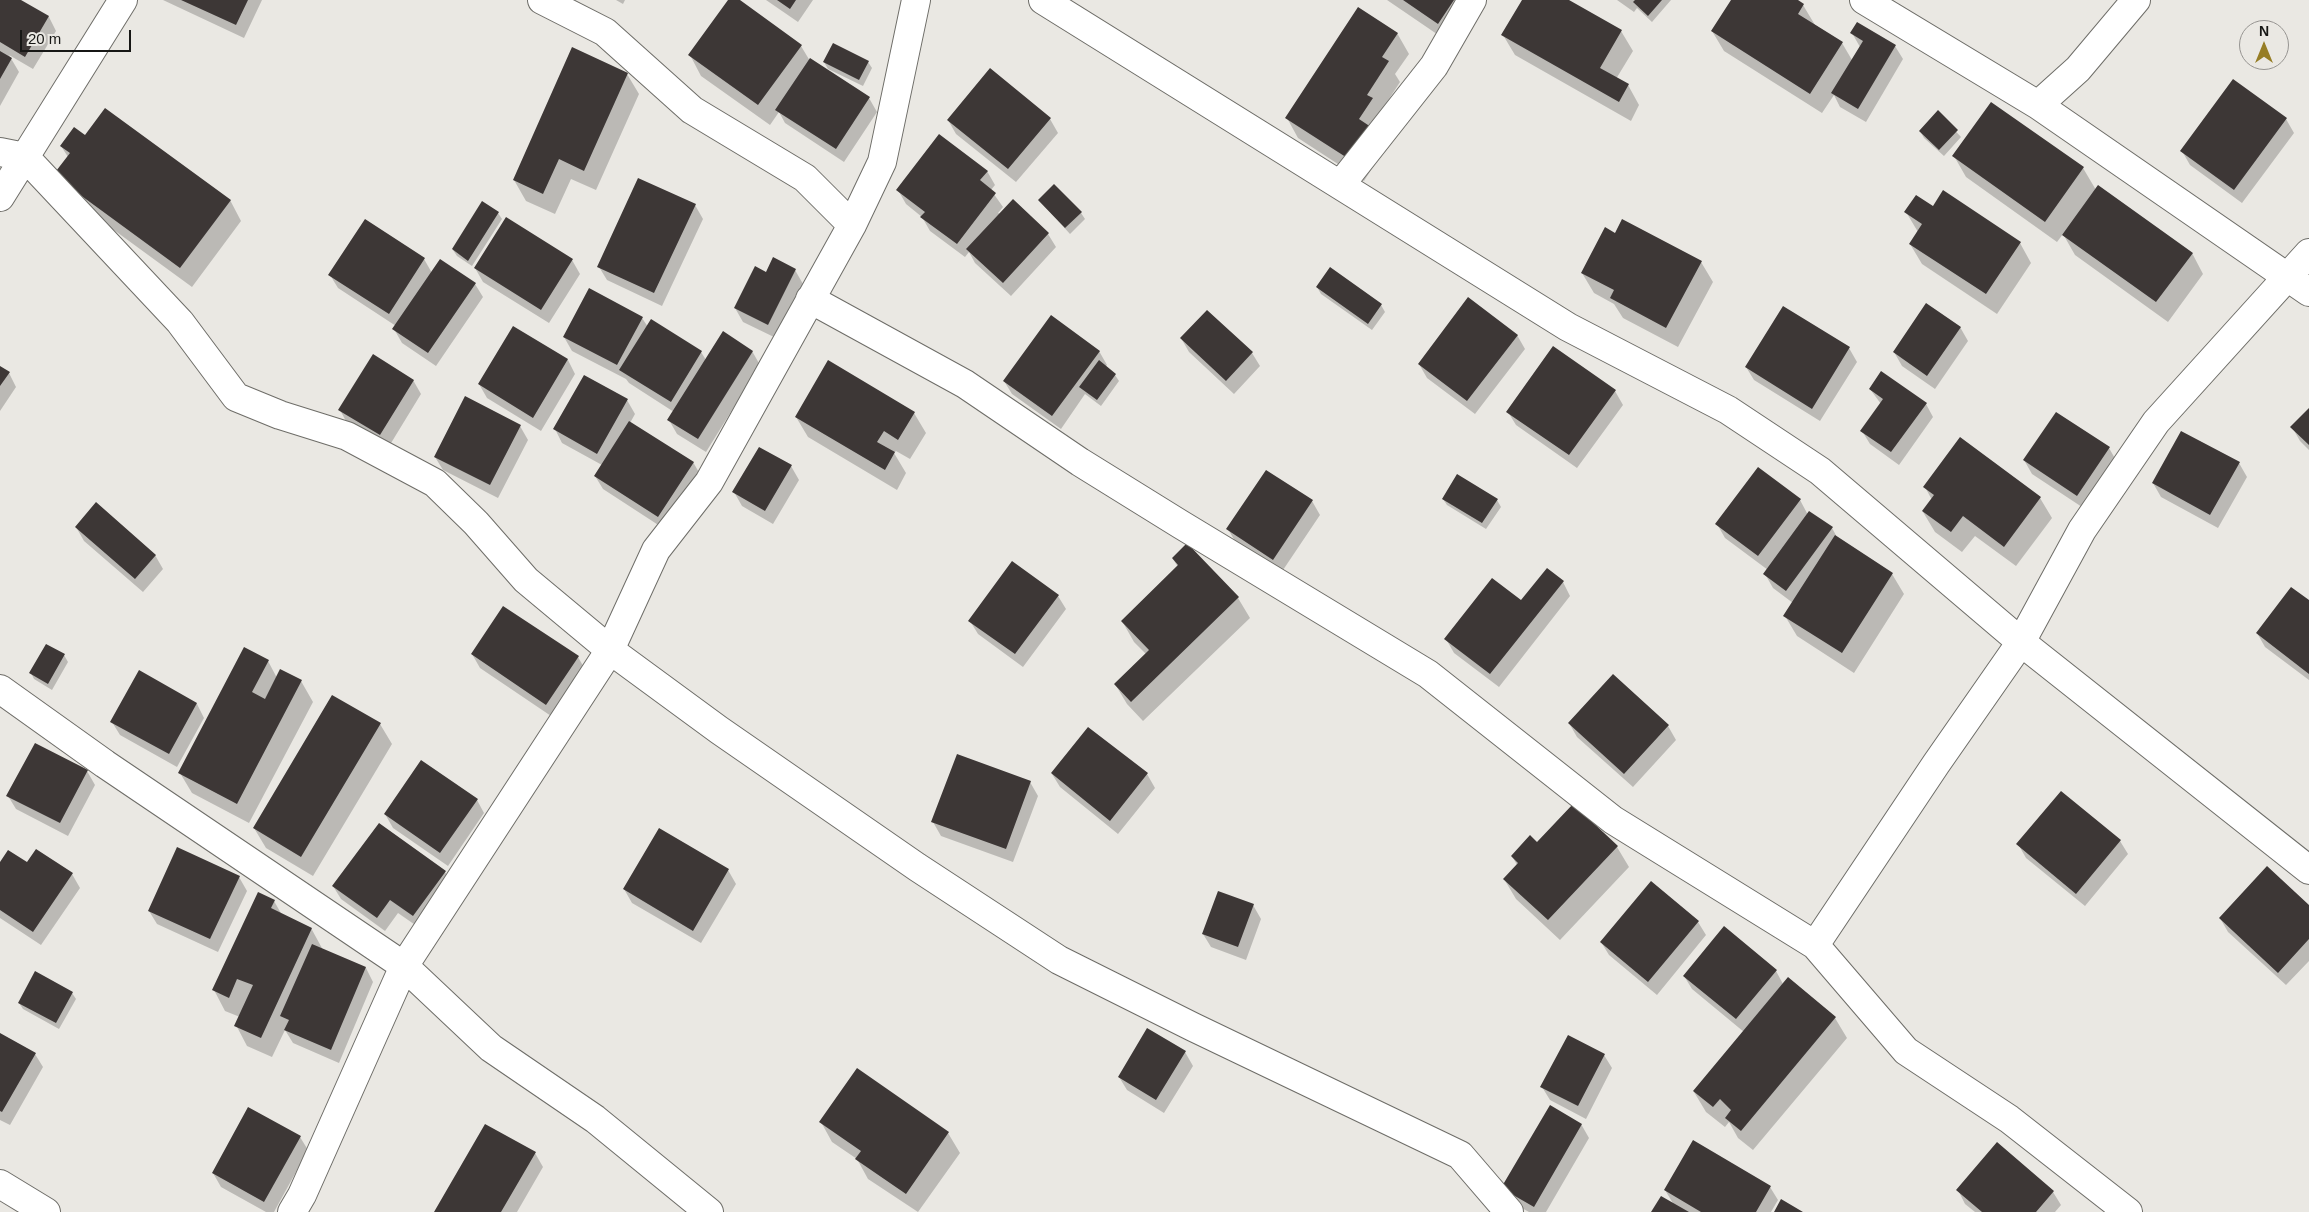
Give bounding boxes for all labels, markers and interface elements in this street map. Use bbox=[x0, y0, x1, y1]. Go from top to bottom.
scale bar bbox=[22, 20, 134, 52]
north arrow bbox=[2239, 20, 2289, 70]
text: N bbox=[2259, 23, 2269, 39]
text: 20 m bbox=[28, 30, 61, 47]

